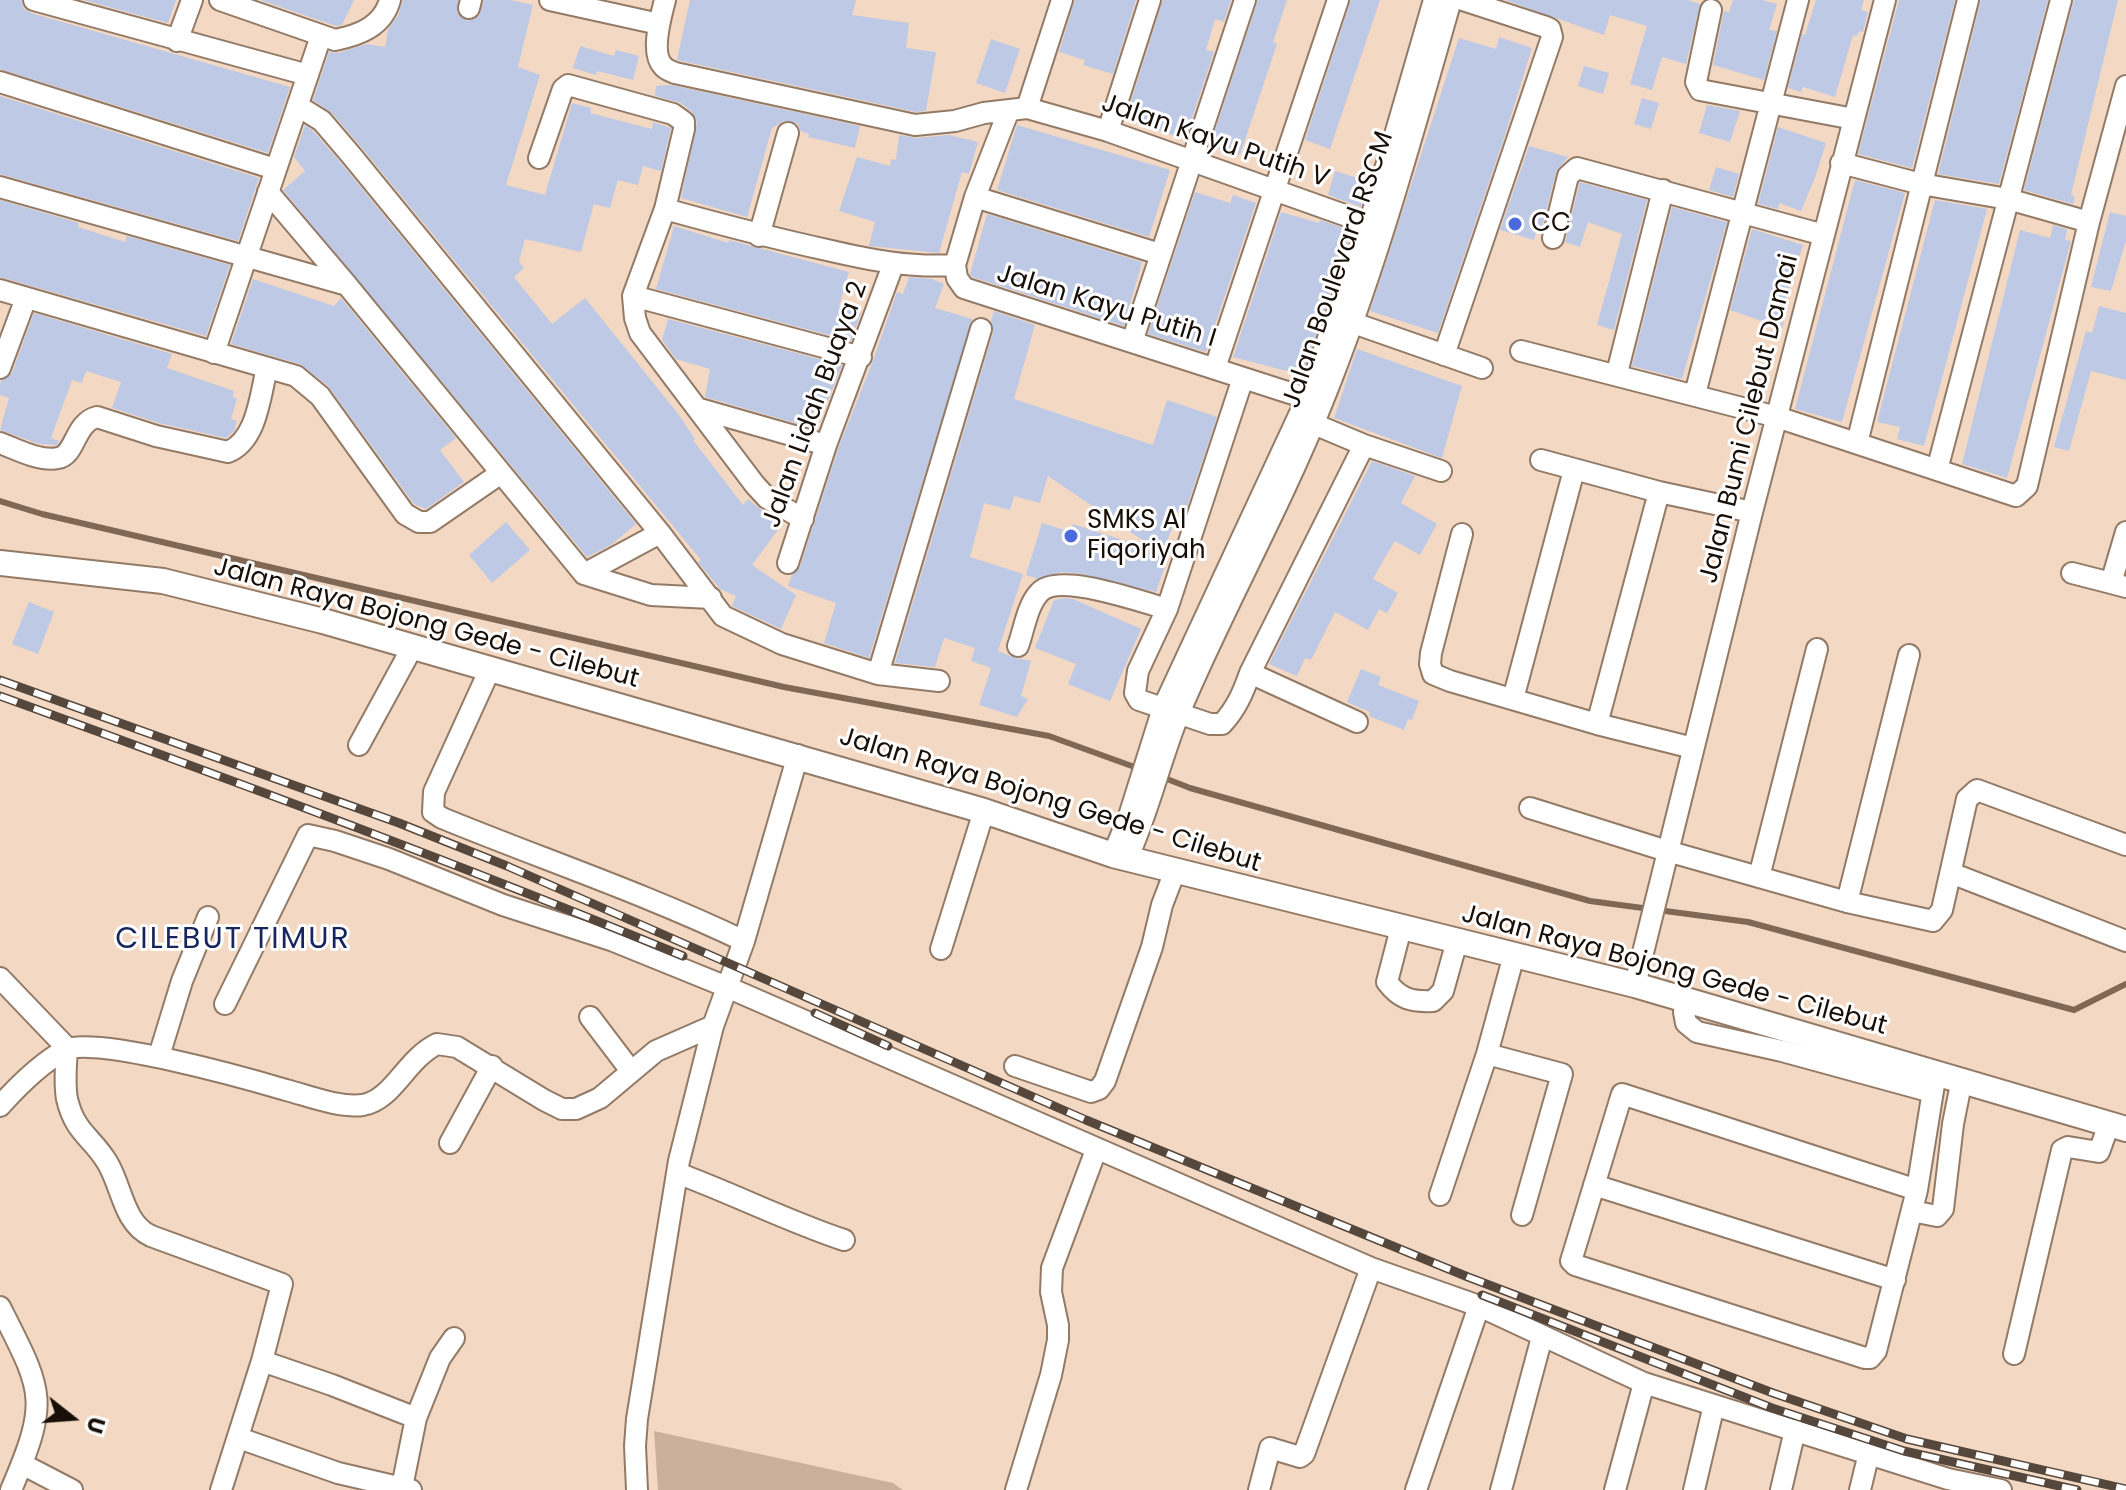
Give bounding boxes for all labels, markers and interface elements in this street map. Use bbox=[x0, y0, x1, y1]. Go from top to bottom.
street label: Jalan Kayu Putih V bbox=[1097, 88, 1333, 196]
street label: Jalan Boulevard RSCM bbox=[1277, 128, 1401, 412]
place label: CC bbox=[1531, 208, 1571, 240]
marker: CC bbox=[1506, 215, 1524, 233]
street label: Jalan Bumi Cilebut Damai bbox=[1694, 251, 1806, 587]
street label: Jalan Kayu Putih I bbox=[993, 259, 1219, 355]
street label: Jalan Lidah Buaya 2 bbox=[757, 278, 875, 532]
place label: SMKS Al Fiqoriyah bbox=[1087, 505, 1206, 566]
marker: SMKS Al Fiqoriyah bbox=[1062, 527, 1080, 545]
street label: Jalan Raya Bojong Gede - Cilebut bbox=[210, 552, 642, 696]
street label: Jalan Raya Bojong Gede - Cilebut bbox=[835, 722, 1265, 880]
street label: Jalan Raya Bojong Gede - Cilebut bbox=[1458, 899, 1890, 1043]
district label: CILEBUT TIMUR bbox=[115, 922, 351, 958]
north arrow bbox=[32, 1378, 112, 1458]
text: U bbox=[78, 1413, 113, 1437]

